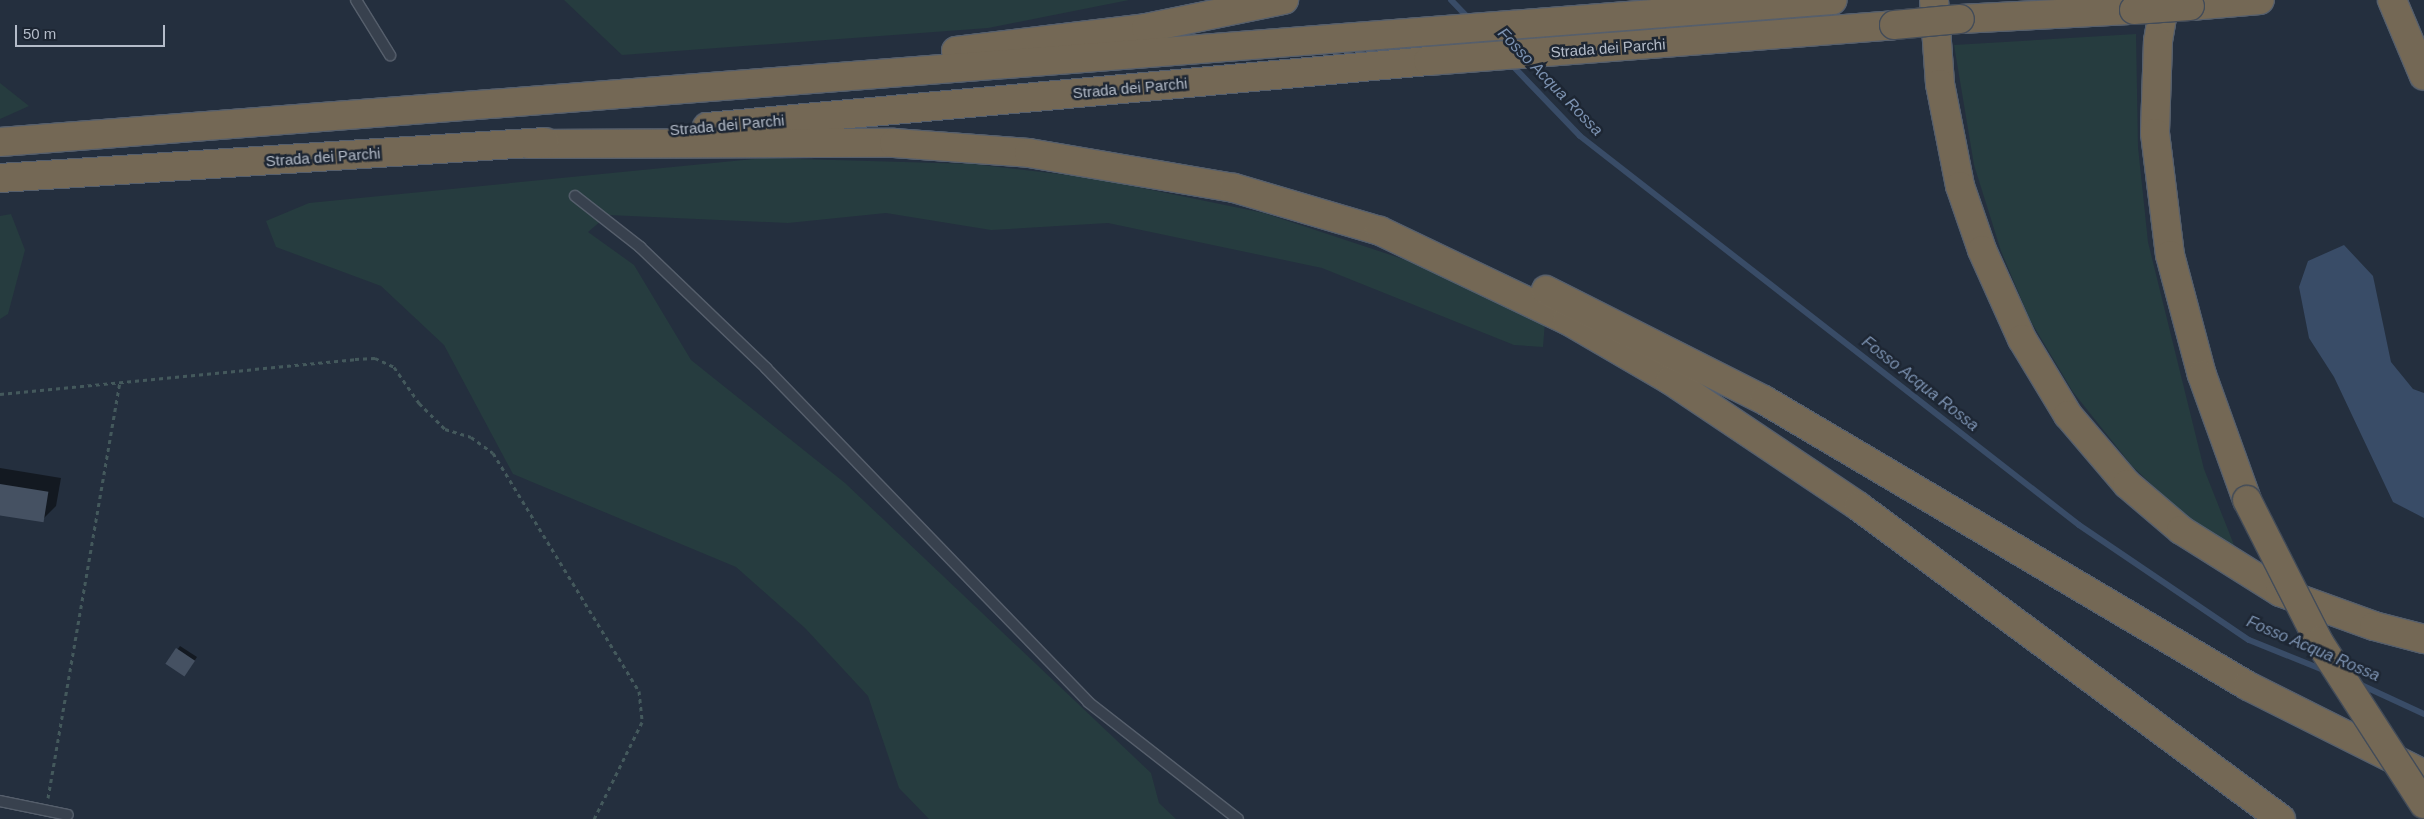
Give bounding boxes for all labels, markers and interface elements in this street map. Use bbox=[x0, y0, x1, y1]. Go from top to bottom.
scale bar bbox=[18, 15, 168, 47]
water label: Fosso Acqua Rossa bbox=[1493, 24, 1607, 140]
text: 50 m bbox=[23, 25, 56, 42]
street label: Strada dei Parchi bbox=[1550, 35, 1666, 61]
street label: Strada dei Parchi bbox=[1072, 74, 1188, 102]
street label: Strada dei Parchi bbox=[669, 111, 785, 139]
street label: Strada dei Parchi bbox=[265, 144, 381, 170]
water label: Fosso Acqua Rossa bbox=[1858, 332, 1982, 436]
water label: Fosso Acqua Rossa bbox=[2243, 612, 2383, 686]

